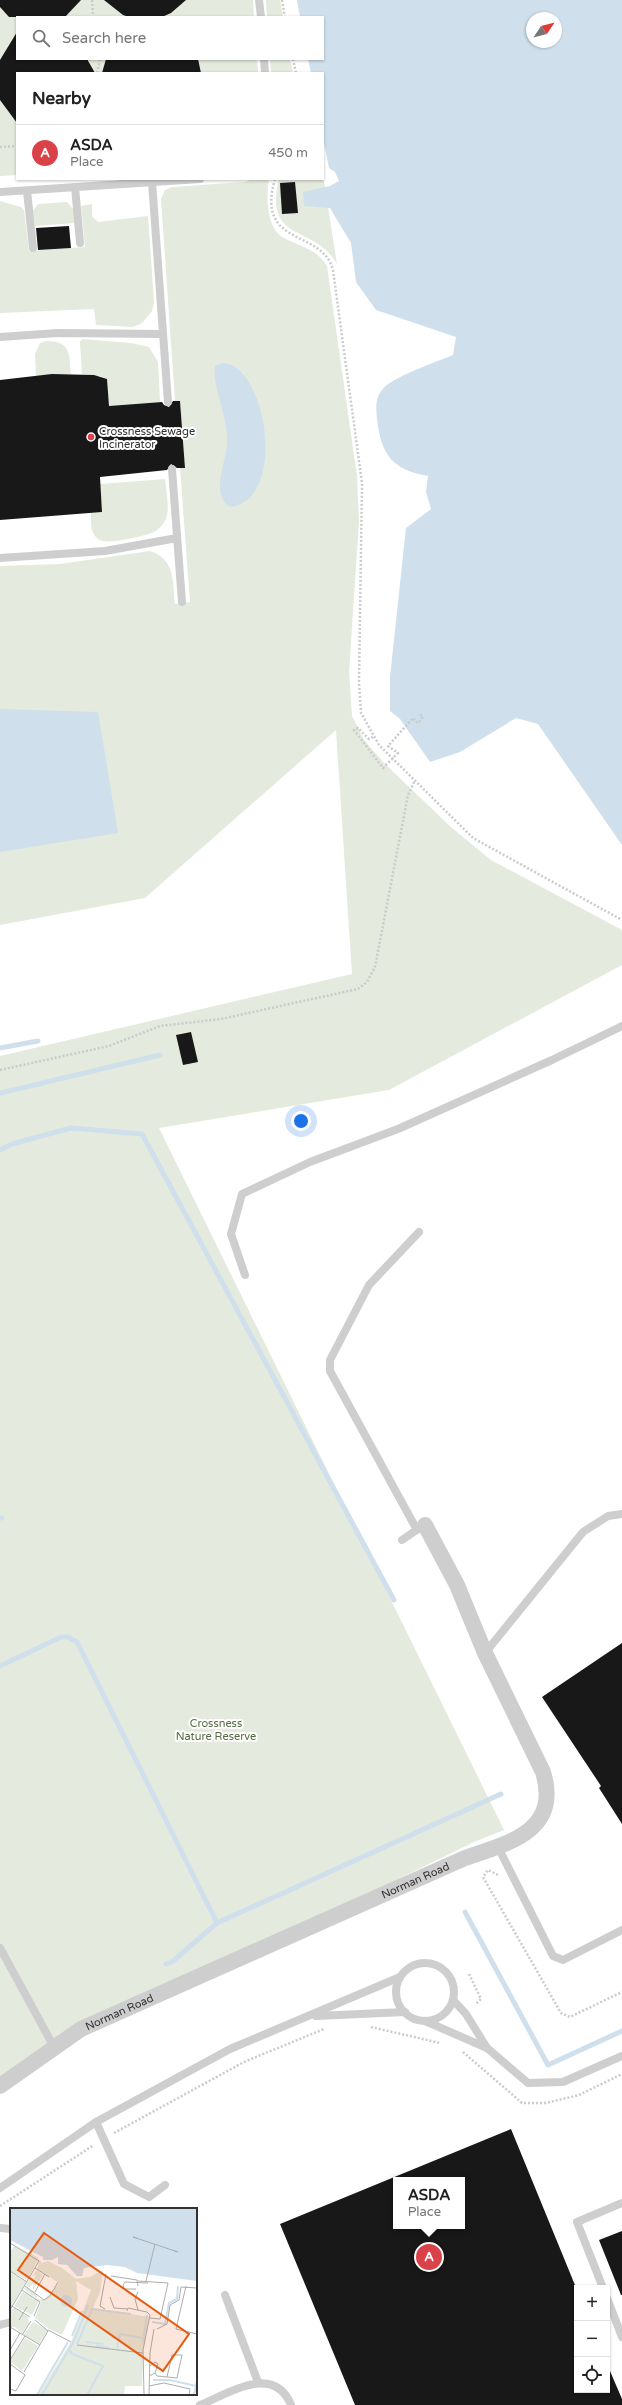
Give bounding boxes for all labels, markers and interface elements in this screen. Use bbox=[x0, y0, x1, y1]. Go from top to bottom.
north arrow bbox=[526, 12, 562, 48]
search box bbox=[16, 16, 324, 60]
icon: search bbox=[30, 27, 52, 49]
text: Search here bbox=[62, 29, 146, 47]
text: Nearby bbox=[32, 88, 91, 109]
text: ASDA bbox=[70, 136, 113, 154]
text: A bbox=[40, 145, 50, 161]
text: 450 m bbox=[268, 145, 308, 161]
text: Place bbox=[70, 154, 103, 170]
place label: Crossness Sewage Incinerator bbox=[99, 425, 195, 451]
marker: Crossness Sewage Incinerator bbox=[86, 432, 96, 442]
your location bbox=[291, 1111, 311, 1131]
park label: Crossness Nature Reserve bbox=[176, 1717, 256, 1743]
street label: Norman Road bbox=[379, 1860, 452, 1901]
street label: Norman Road bbox=[83, 1992, 156, 2033]
popup bbox=[393, 2177, 465, 2229]
text: ASDA bbox=[408, 2186, 450, 2204]
text: Place bbox=[408, 2204, 441, 2220]
inset map bbox=[10, 2208, 197, 2395]
pin: A bbox=[416, 2242, 442, 2272]
map controls bbox=[574, 2285, 610, 2393]
button: + bbox=[574, 2285, 610, 2321]
button: − bbox=[574, 2321, 610, 2357]
button: locate bbox=[574, 2357, 610, 2393]

